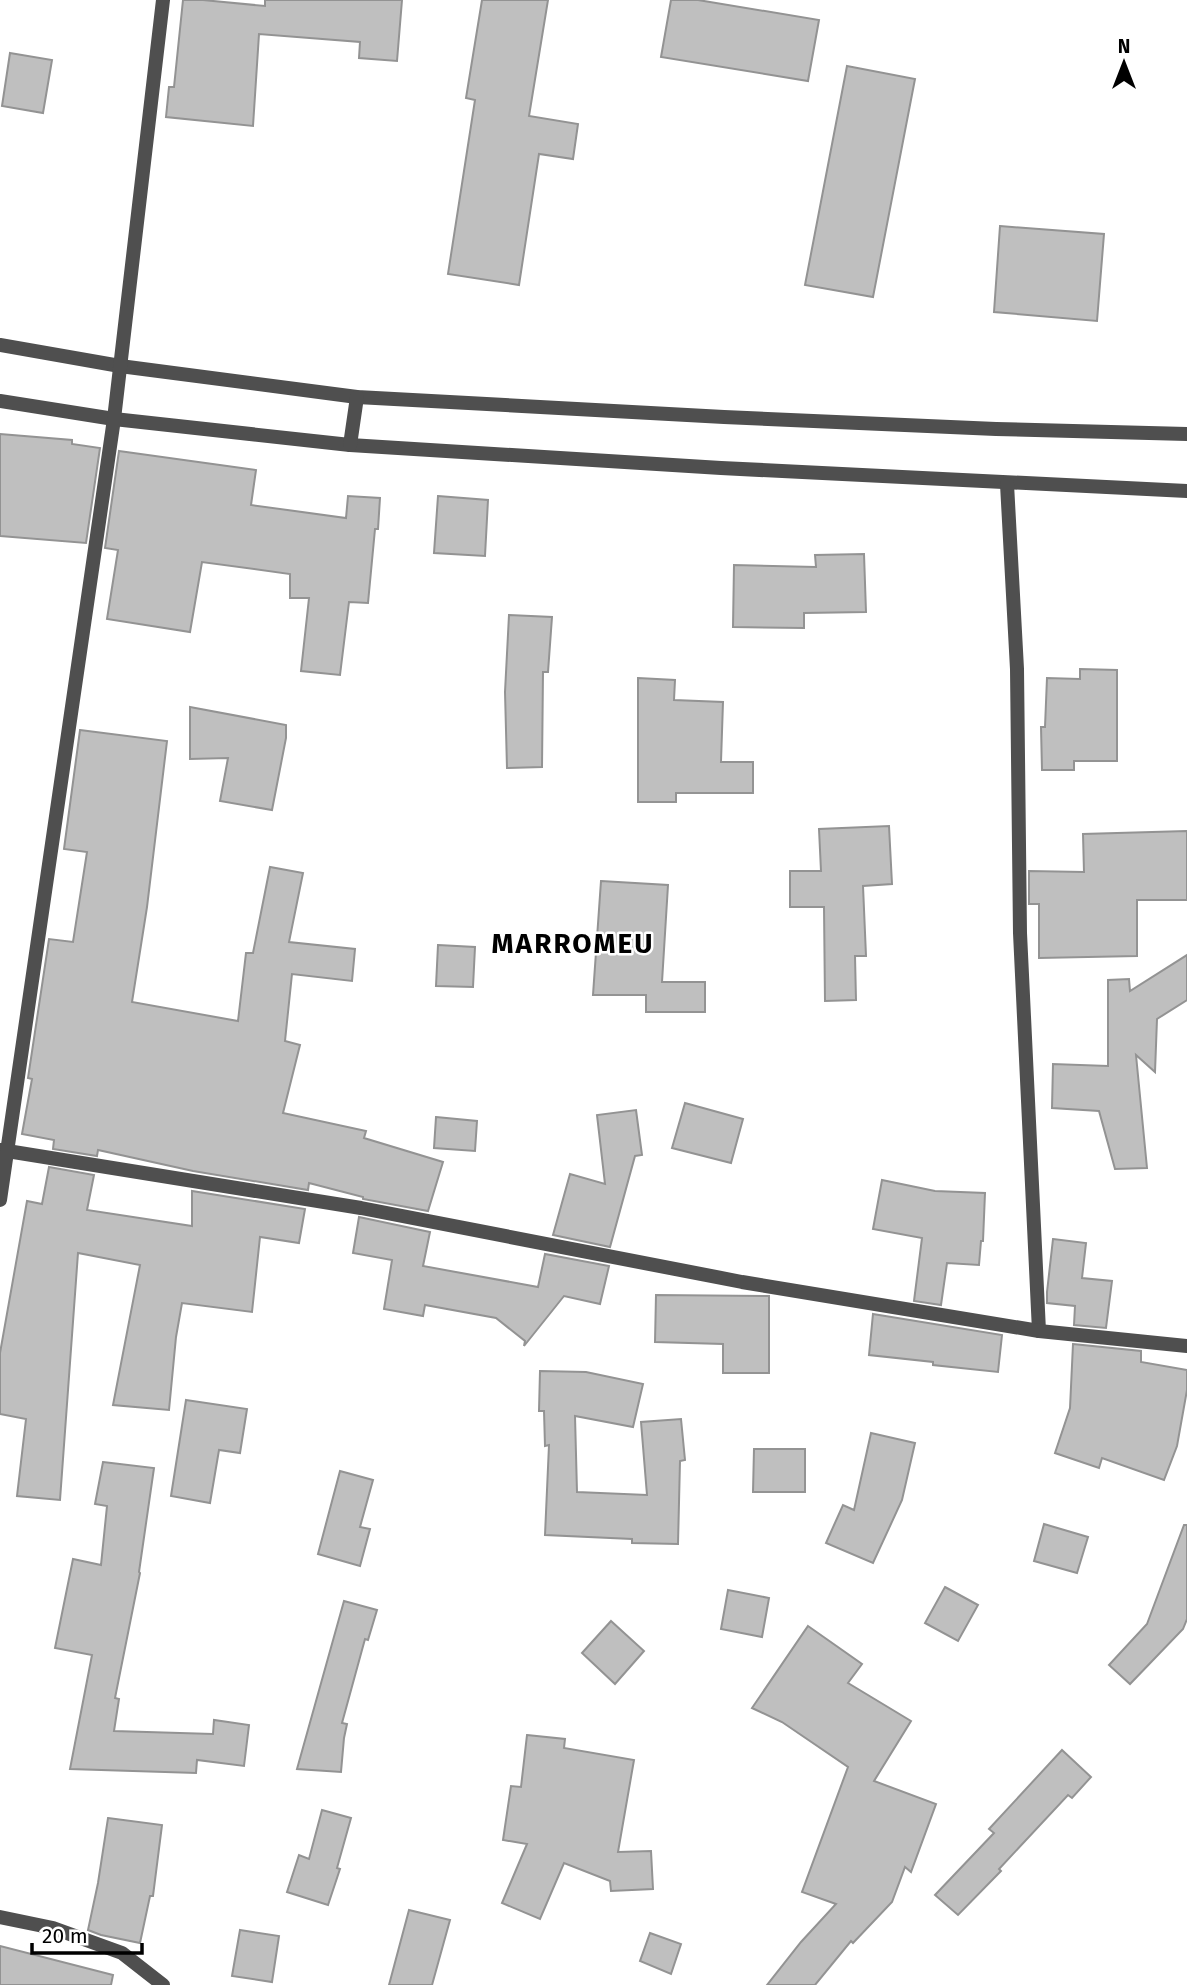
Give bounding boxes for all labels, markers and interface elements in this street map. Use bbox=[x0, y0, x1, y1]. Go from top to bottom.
north arrow bbox=[1089, 28, 1159, 98]
text: N bbox=[1118, 35, 1130, 58]
district label: MARROMEU bbox=[492, 927, 654, 960]
scale bar bbox=[32, 1912, 142, 1956]
text: 20 m bbox=[42, 1923, 88, 1949]

